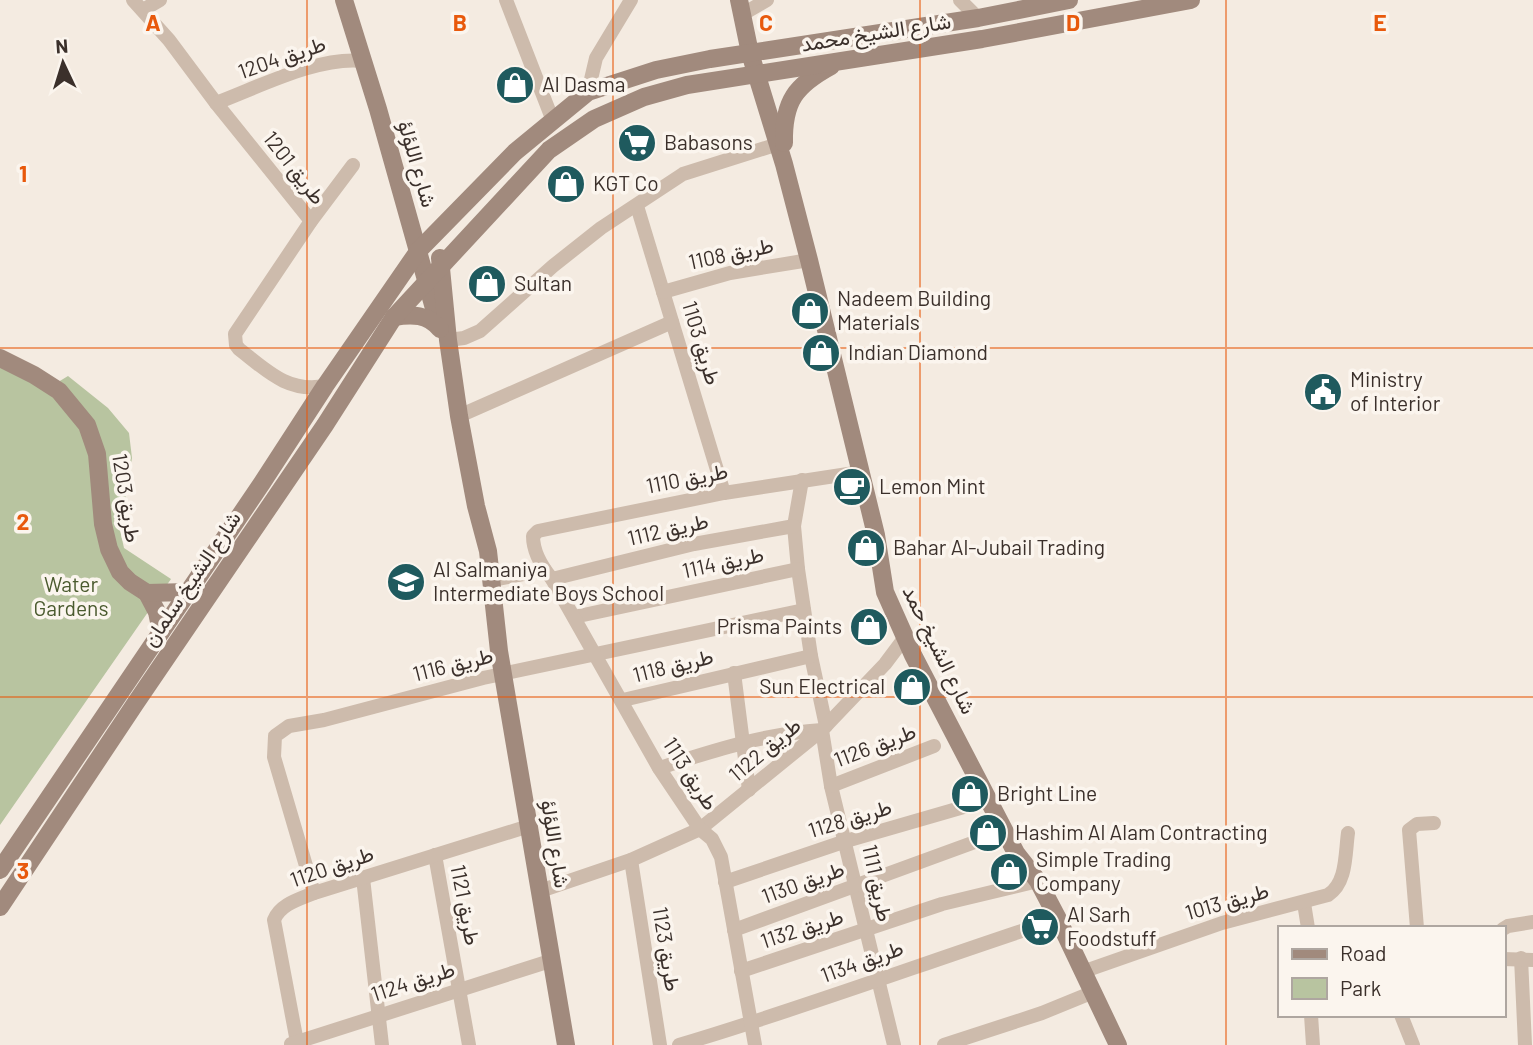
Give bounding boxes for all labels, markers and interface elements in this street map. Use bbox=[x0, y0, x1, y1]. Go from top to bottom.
street label: شارع الشيخ محمد bbox=[799, 7, 953, 59]
text: A bbox=[145, 8, 161, 36]
text: B bbox=[453, 8, 467, 36]
text: C bbox=[759, 8, 773, 36]
text: D bbox=[1066, 8, 1080, 36]
text: E bbox=[1373, 8, 1387, 36]
north arrow bbox=[28, 28, 98, 98]
street label: طريق 1204 bbox=[235, 30, 329, 85]
text: N bbox=[55, 34, 69, 57]
shop icon: Al Dasma bbox=[494, 64, 536, 106]
place label: Al Dasma bbox=[542, 71, 626, 96]
street label: شارع اللؤلؤ bbox=[391, 117, 443, 211]
supermarket icon: Babasons bbox=[616, 122, 658, 164]
street label: طريق 1201 bbox=[257, 126, 331, 210]
place label: Babasons bbox=[664, 129, 753, 154]
text: 1 bbox=[19, 159, 27, 187]
shop icon: KGT Co bbox=[545, 163, 587, 205]
place label: KGT Co bbox=[593, 170, 659, 195]
street label: طريق 1108 bbox=[686, 231, 776, 276]
shop icon: Sultan bbox=[466, 263, 508, 305]
place label: Sultan bbox=[514, 270, 572, 295]
place label: Nadeem Building Materials bbox=[837, 285, 991, 334]
shop icon: Nadeem Building Materials bbox=[789, 290, 831, 332]
street label: طريق 1103 bbox=[676, 298, 727, 388]
shop icon: Indian Diamond bbox=[800, 332, 842, 374]
place label: Indian Diamond bbox=[848, 339, 988, 364]
place label: Ministry of Interior bbox=[1350, 366, 1441, 415]
public building icon: Ministry of Interior bbox=[1302, 371, 1344, 413]
street label: طريق 1203 bbox=[106, 451, 147, 544]
street label: طريق 1110 bbox=[644, 457, 730, 500]
cafe icon: Lemon Mint bbox=[831, 466, 873, 508]
place label: Lemon Mint bbox=[879, 473, 986, 498]
street label: شارع الشيخ سلمان bbox=[136, 506, 248, 652]
text: 2 bbox=[17, 507, 29, 535]
street label: طريق 1112 bbox=[625, 507, 711, 552]
shop icon: Bahar Al-Jubail Trading bbox=[845, 527, 887, 569]
place label: Bahar Al-Jubail Trading bbox=[893, 534, 1105, 559]
street label: طريق 1114 bbox=[680, 541, 766, 584]
place label: Al Salmaniya Intermediate Boys School bbox=[433, 556, 664, 605]
school or university icon: Al Salmaniya Intermediate Boys School bbox=[385, 561, 427, 603]
park label: Water Gardens bbox=[33, 571, 109, 620]
street label: شارع الشيخ حمد bbox=[896, 581, 982, 719]
shop icon: Prisma Paints bbox=[848, 606, 890, 648]
place label: Prisma Paints bbox=[717, 613, 842, 638]
street label: طريق 1116 bbox=[410, 642, 496, 688]
street label: طريق 1118 bbox=[630, 643, 716, 689]
shop icon: Sun Electrical bbox=[891, 666, 933, 708]
place label: Sun Electrical bbox=[759, 673, 885, 698]
street label: طريق 1122 bbox=[723, 712, 806, 788]
street label: طريق 1126 bbox=[830, 718, 920, 773]
street label: طريق 1113 bbox=[657, 732, 724, 815]
shop icon: Bright Line bbox=[949, 773, 991, 815]
place label: Bright Line bbox=[997, 780, 1097, 805]
street label: طريق 1128 bbox=[805, 793, 895, 844]
street label: شارع اللؤلؤ bbox=[534, 798, 576, 890]
shop icon: Hashim Al Alam Contracting bbox=[967, 812, 1009, 854]
place label: Hashim Al Alam Contracting bbox=[1015, 819, 1267, 844]
street label: طريق 1120 bbox=[286, 840, 377, 893]
street label: طريق 1111 bbox=[856, 842, 899, 924]
place label: Simple Trading Company bbox=[1036, 846, 1171, 895]
shop icon: Simple Trading Company bbox=[988, 851, 1030, 893]
street label: طريق 1130 bbox=[758, 855, 848, 910]
text: 3 bbox=[17, 856, 29, 884]
street label: طريق 1121 bbox=[444, 862, 487, 948]
street label: طريق 1013 bbox=[1182, 877, 1272, 926]
place label: Al Sarh Foodstuff bbox=[1067, 901, 1156, 950]
street label: طريق 1132 bbox=[757, 902, 847, 955]
street label: طريق 1123 bbox=[646, 905, 687, 993]
supermarket icon: Al Sarh Foodstuff bbox=[1019, 906, 1061, 948]
legend bbox=[1278, 926, 1505, 1017]
street label: طريق 1134 bbox=[817, 934, 907, 989]
text: Road bbox=[1340, 940, 1386, 965]
street label: طريق 1124 bbox=[368, 955, 458, 1008]
text: Park bbox=[1340, 975, 1381, 1000]

